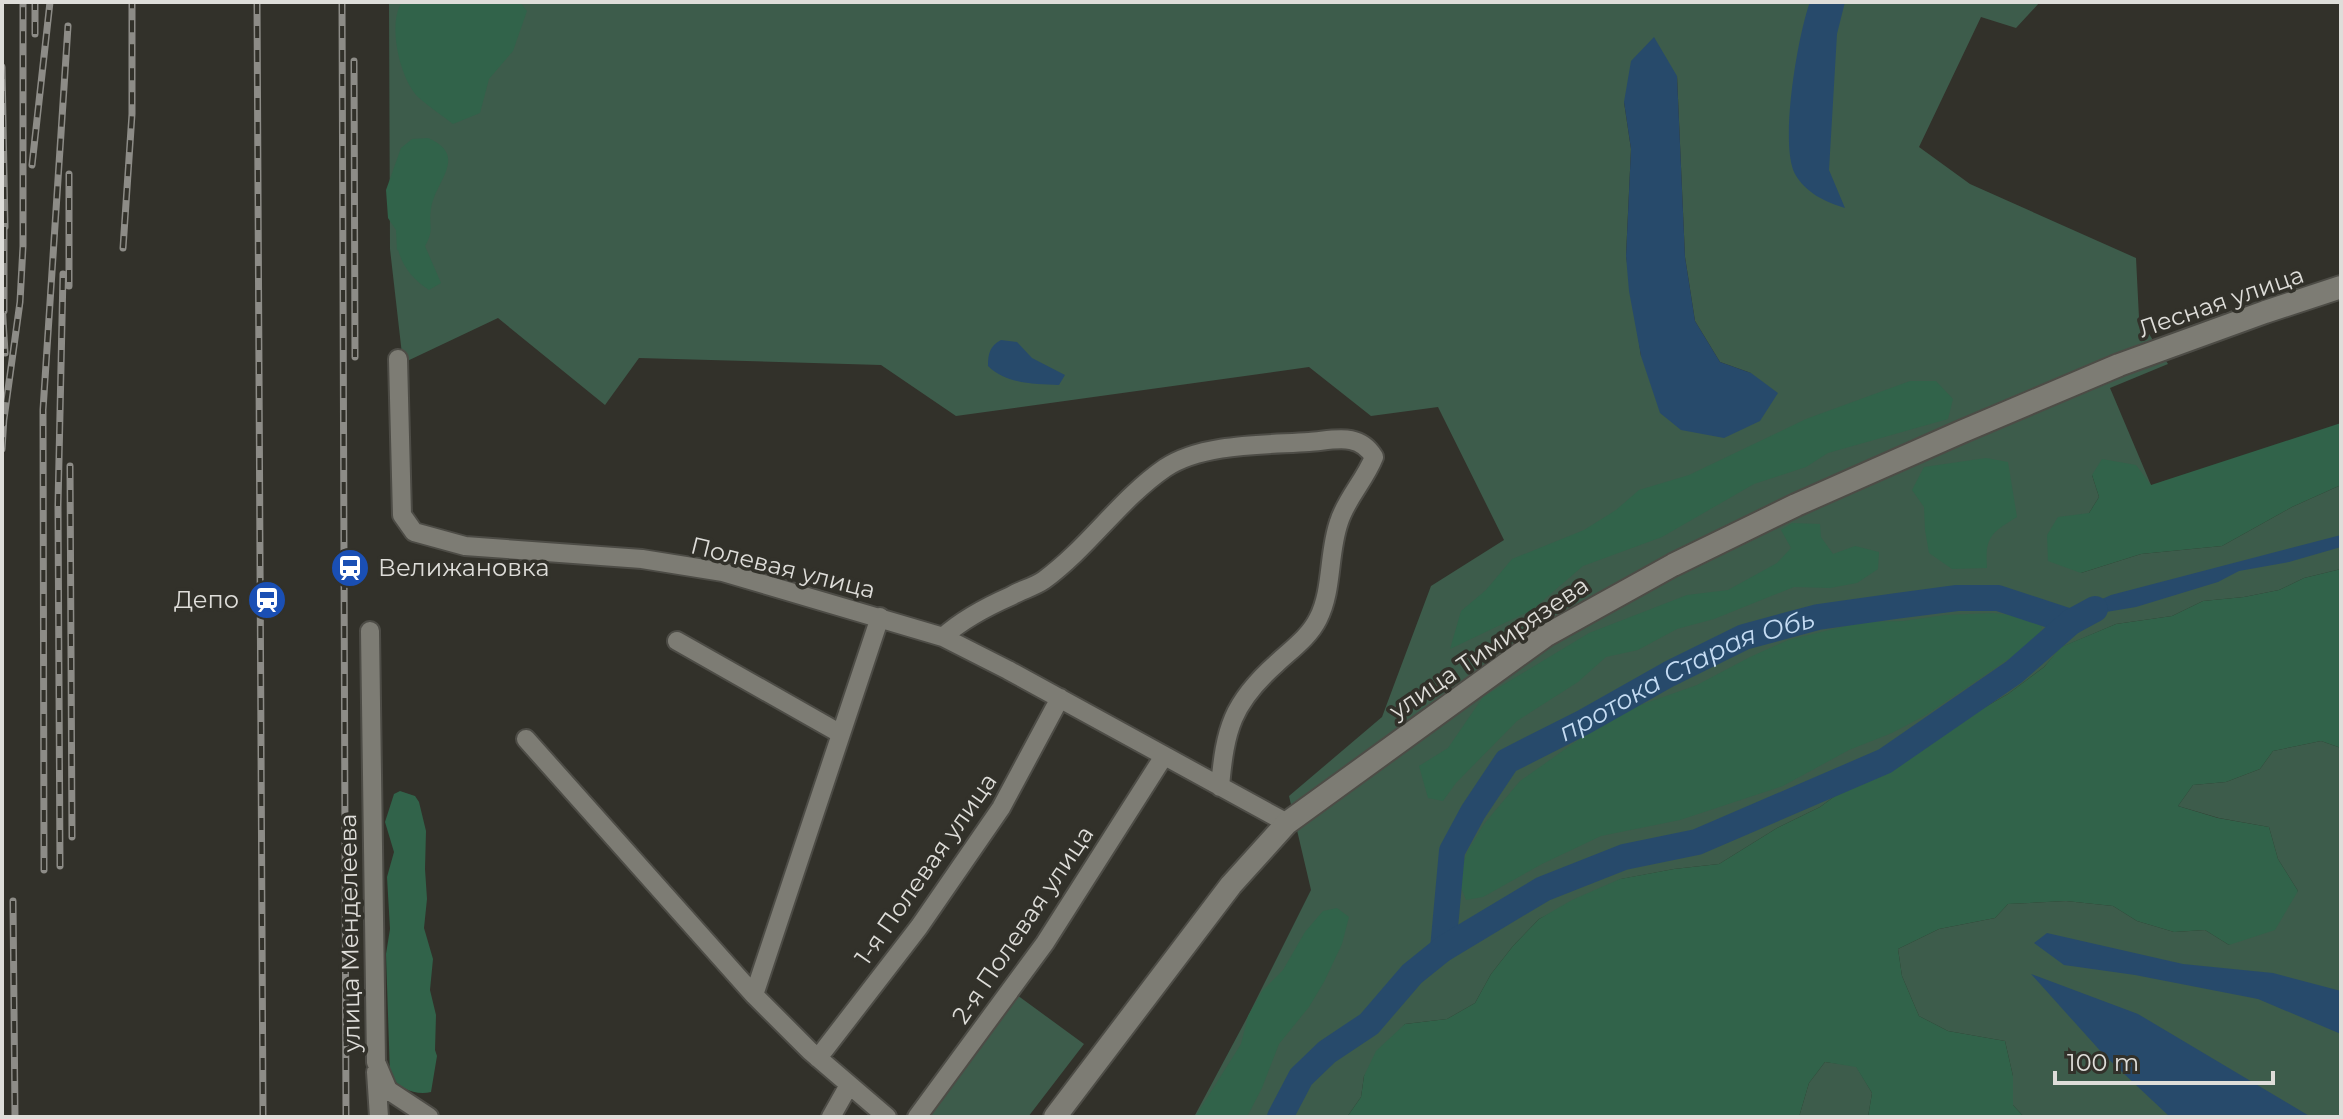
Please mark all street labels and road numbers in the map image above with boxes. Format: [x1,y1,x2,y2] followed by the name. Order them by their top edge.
[2134,260,2307,343] street label: Лесная улица
[688,531,878,604] street label: Полевая улица
[1383,570,1594,726] street label: улица Тимирязева
[848,767,1003,970] street label: 1-я Полевая улица
[333,813,366,1054] street label: улица Менделеева
[946,820,1100,1029] street label: 2-я Полевая улица

